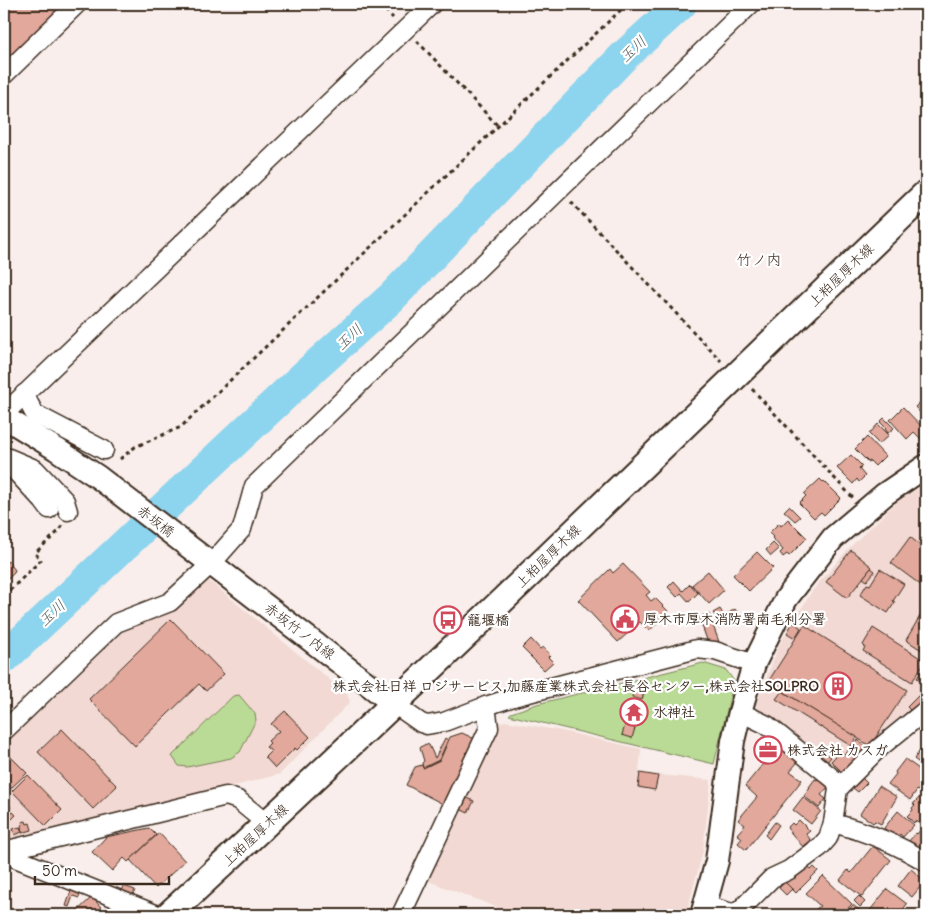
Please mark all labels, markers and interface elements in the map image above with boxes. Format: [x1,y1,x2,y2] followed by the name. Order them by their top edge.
[615,31,650,66] water label: 玉川
[805,239,877,311] street label: 上粕屋厚木線
[736,250,782,269] district label: 竹ノ内
[331,319,366,354] water label: 玉川
[134,501,178,541] street label: 赤坂橋
[512,520,584,592] street label: 上粕屋厚木線
[34,595,69,630] water label: 玉川
[261,599,339,663] street label: 赤坂竹ノ内線
[610,604,640,634] public building icon: 厚木市厚木消防署南毛利分署
[433,605,463,635] bus stop icon: 籠堰橋
[644,610,826,628] place label: 厚木市厚木消防署南毛利分署
[467,611,509,629] place label: 籠堰橋
[823,671,853,701] building icon: 株式会社日祥 ロジサービス,加藤産業株式会社 長谷センター,株式会社SOLPRO
[332,677,819,695] place label: 株式会社日祥 ロジサービス,加藤産業株式会社 長谷センター,株式会社SOLPRO
[619,697,649,727] temple icon: 水神社
[653,703,695,721] place label: 水神社
[753,735,783,765] office icon: 株式会社 カスガ
[787,741,888,759] place label: 株式会社 カスガ
[218,800,292,870] street label: 上粕屋厚木線
[35,854,169,886] scale bar
[42,861,77,880] text: 50 m

